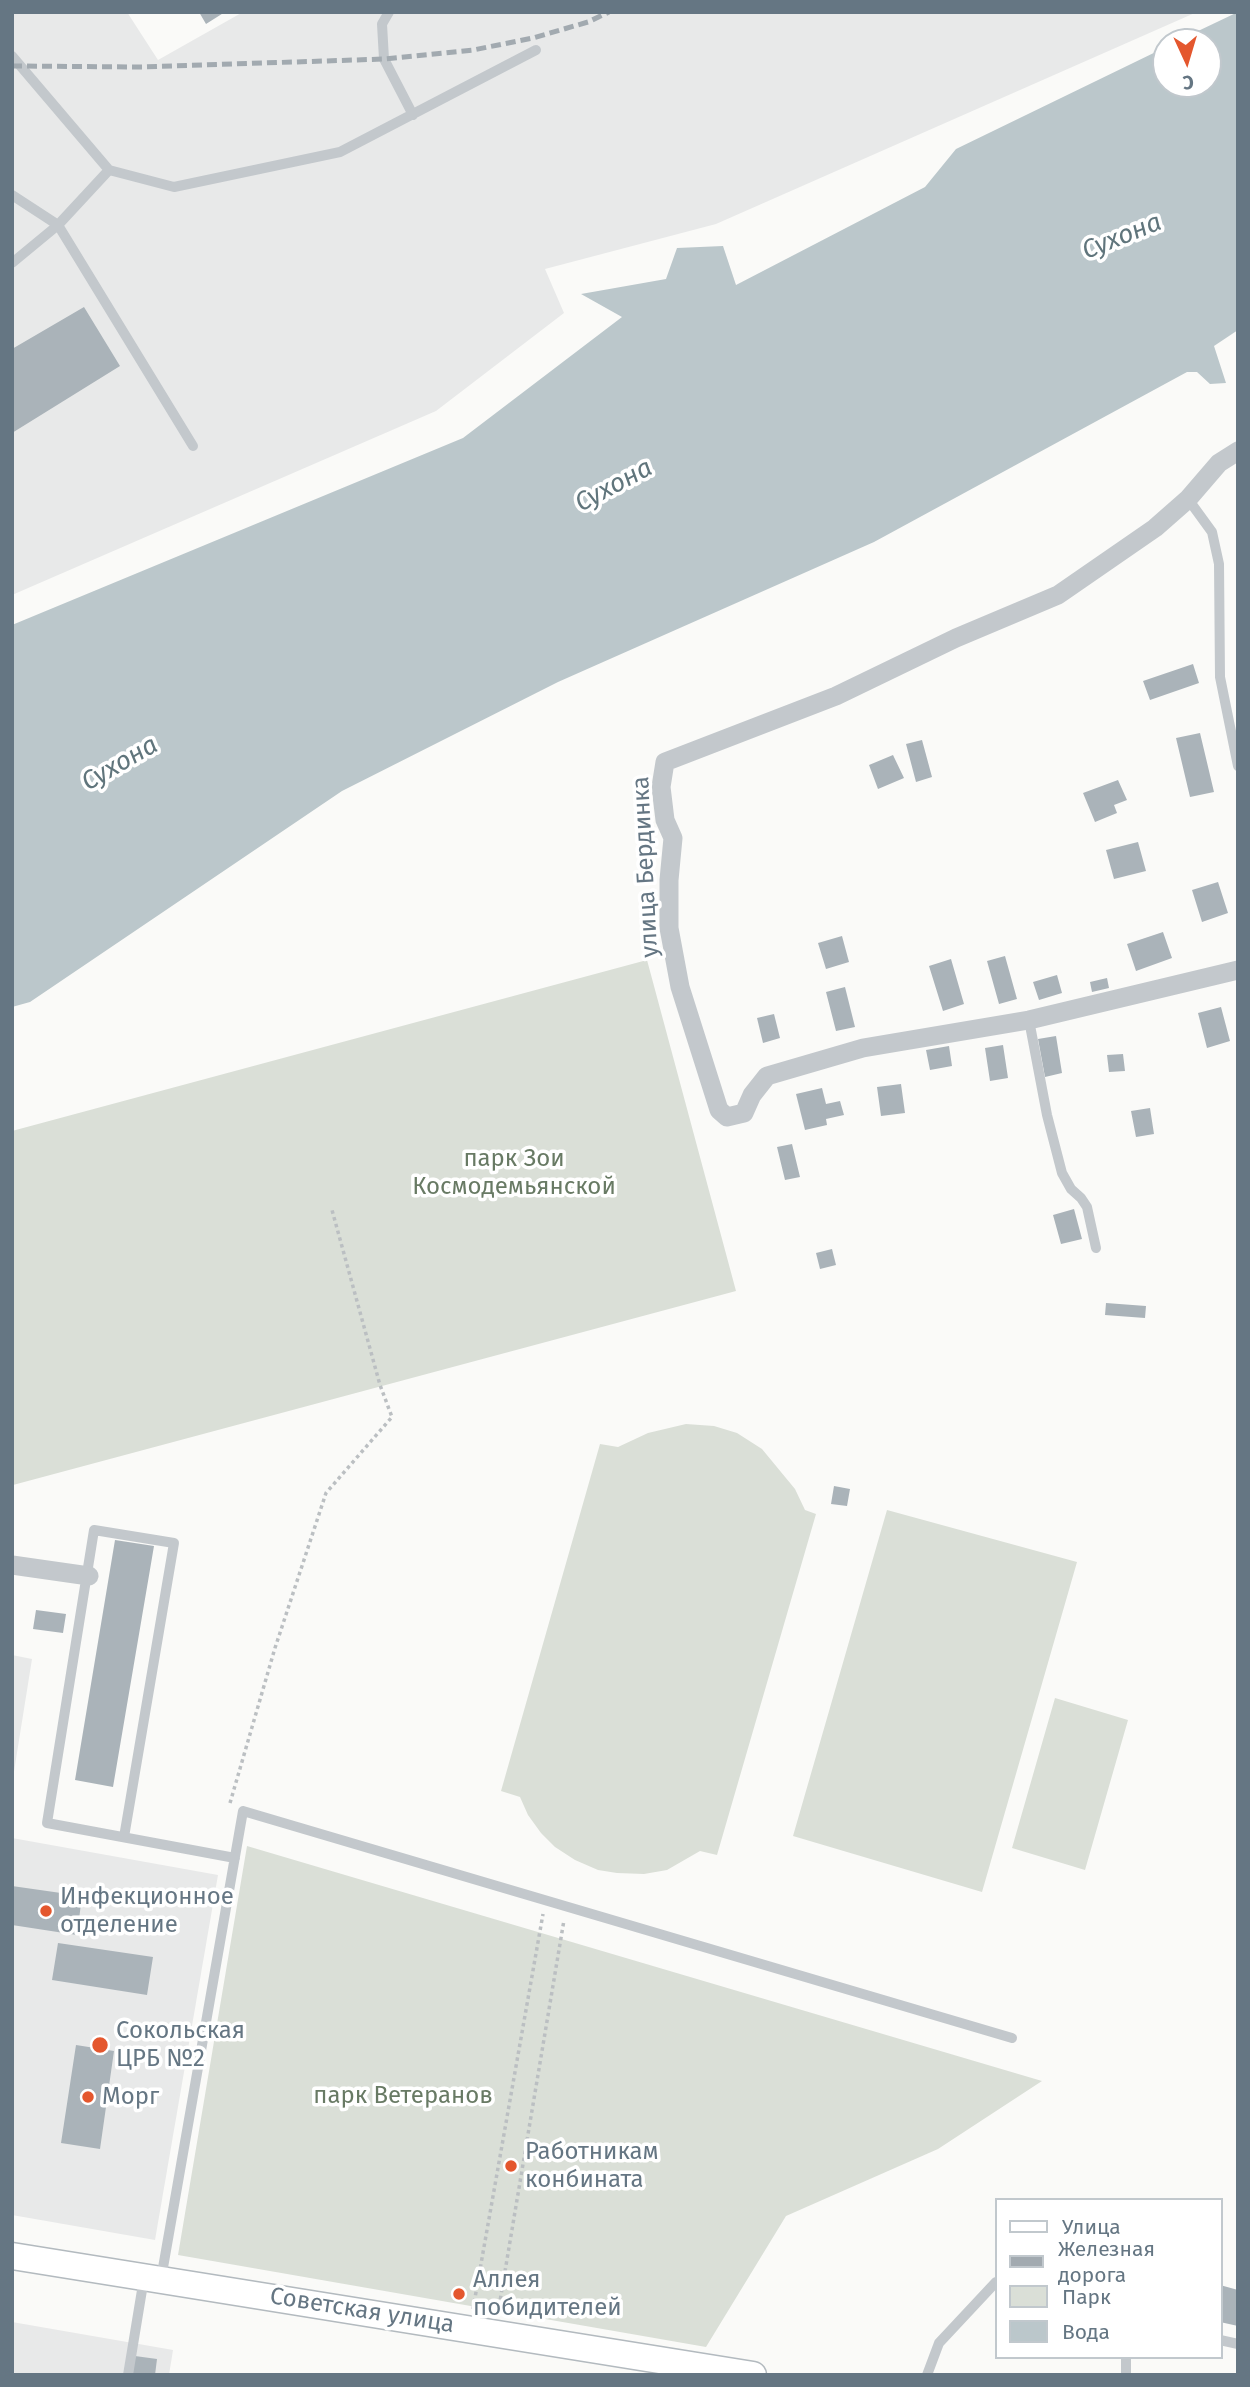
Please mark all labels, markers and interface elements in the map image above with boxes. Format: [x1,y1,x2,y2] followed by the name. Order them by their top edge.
[1152,28,1222,98] north arrow
[1182,71,1195,94] text: С
[1078,207,1166,267] water label: Сухона
[570,453,658,519] water label: Сухона
[76,730,164,798] water label: Сухона
[627,776,665,958] street label: улица Бердинка
[412,1145,616,1201] park label: парк Зои Космодемьянской
[60,1883,234,1939] place label: Инфекционное отделение
[38,1903,54,1919] marker: Инфекционное отделение
[116,2017,245,2073] place label: Сокольская ЦРБ №2
[90,2035,110,2055] marker: Сокольская ЦРБ №2
[313,2082,493,2110] park label: парк Ветеранов
[102,2083,159,2111] place label: Морг
[80,2089,96,2105] marker: Морг
[525,2138,659,2194] place label: Работникам конбината
[503,2158,519,2174] marker: Работникам конбината
[995,2198,1222,2359] legend
[1062,2214,1121,2240] text: Улица
[1058,2236,1155,2288] text: Железная дорога
[473,2266,622,2322] place label: Аллея побидителей
[268,2282,456,2340] street label: Советская улица
[1062,2284,1111,2310] text: Парк
[451,2286,467,2302] marker: Аллея побидителей
[1062,2319,1110,2345] text: Вода

